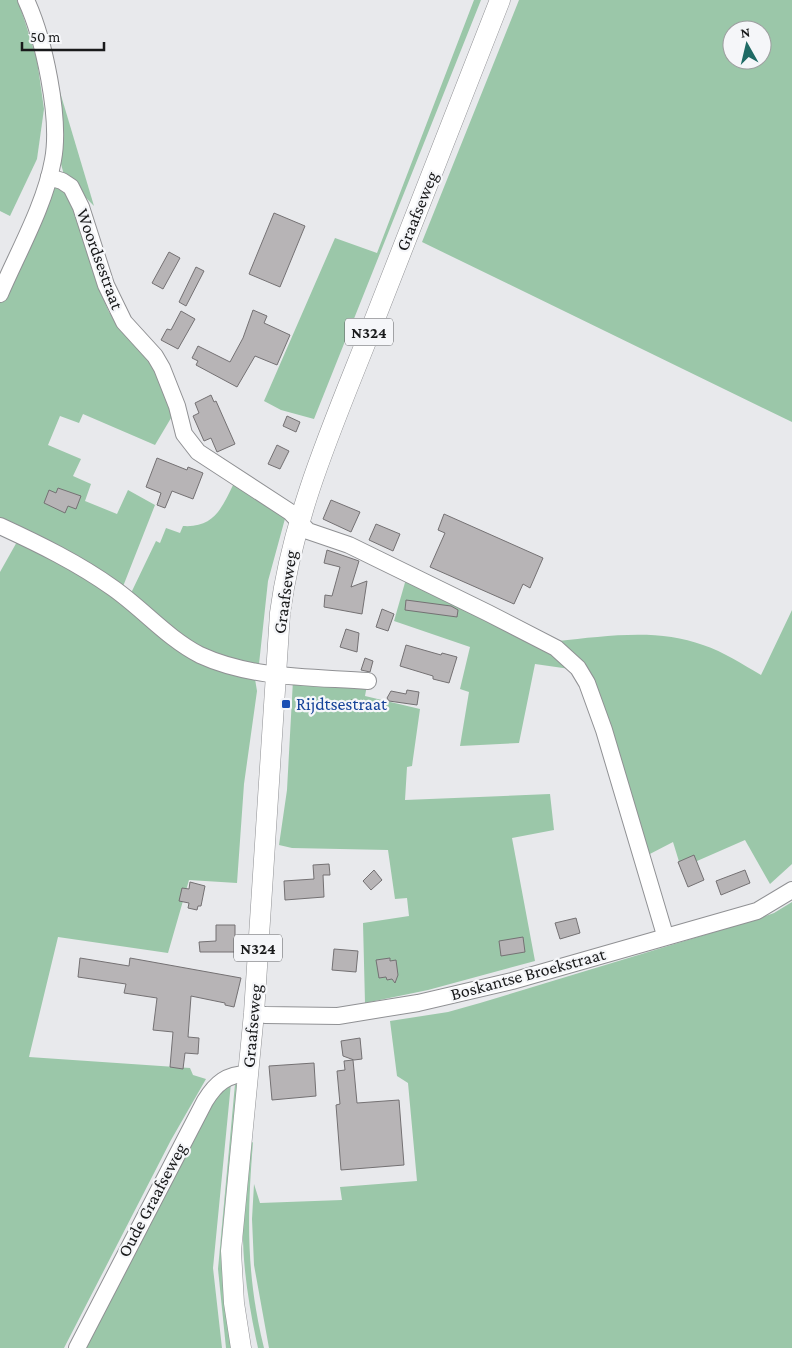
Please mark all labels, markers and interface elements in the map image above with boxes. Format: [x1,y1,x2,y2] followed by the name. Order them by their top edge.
[22,20,105,52] scale bar
[722,20,772,70] north arrow
[739,23,751,41] text: N
[30,29,60,45] text: 50 m
[392,168,442,254] street label: Graafseweg
[73,206,128,313] street label: Woordsestraat
[345,318,393,346] road number: N324
[269,549,301,635] street label: Graafseweg
[296,694,388,715] place label: Rijdtsestraat
[280,698,292,710] marker: Rijdtsestraat
[234,934,282,961] road number: N324
[448,943,609,1004] street label: Boskantse Broekstraat
[238,983,266,1069] street label: Graafseweg
[114,1139,191,1260] street label: Oude Graafseweg

